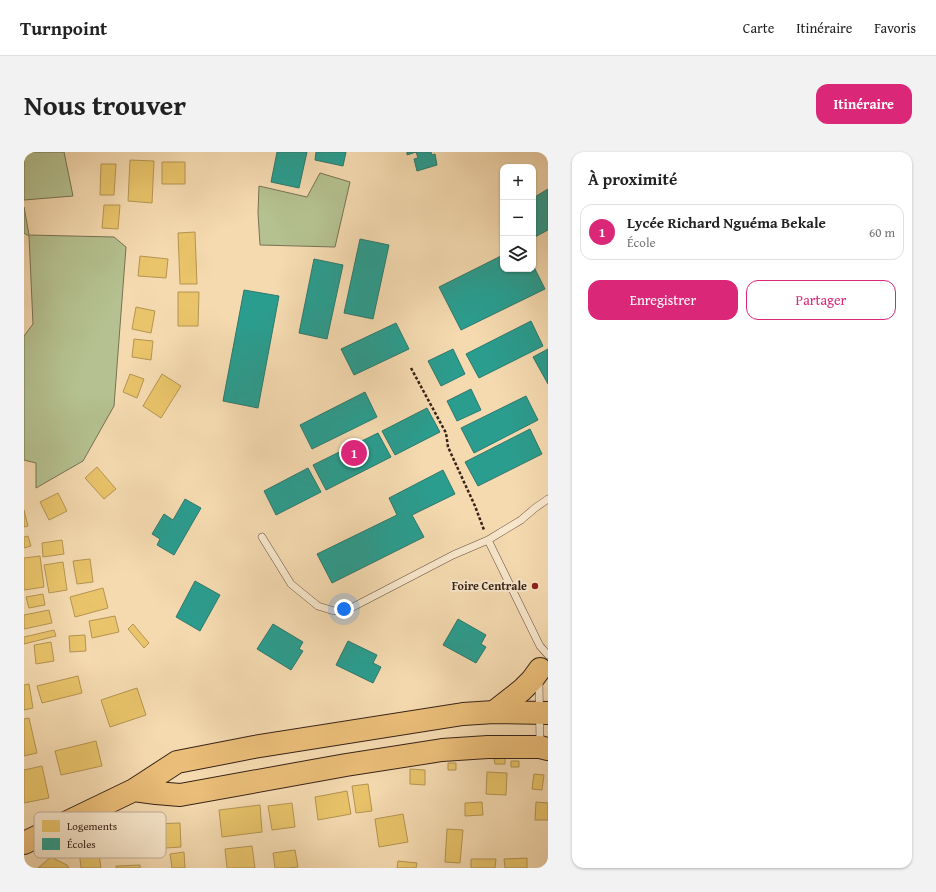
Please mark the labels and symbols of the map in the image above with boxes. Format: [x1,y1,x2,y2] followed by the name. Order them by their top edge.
[341,438,367,468] pin: 1
[452,577,527,594] place label: Foire Centrale
[530,581,540,591] marker: Foire Centrale
[334,599,354,619] your location
[34,812,166,858] legend
[67,818,117,834] text: Logements
[67,836,96,852] text: Écoles

